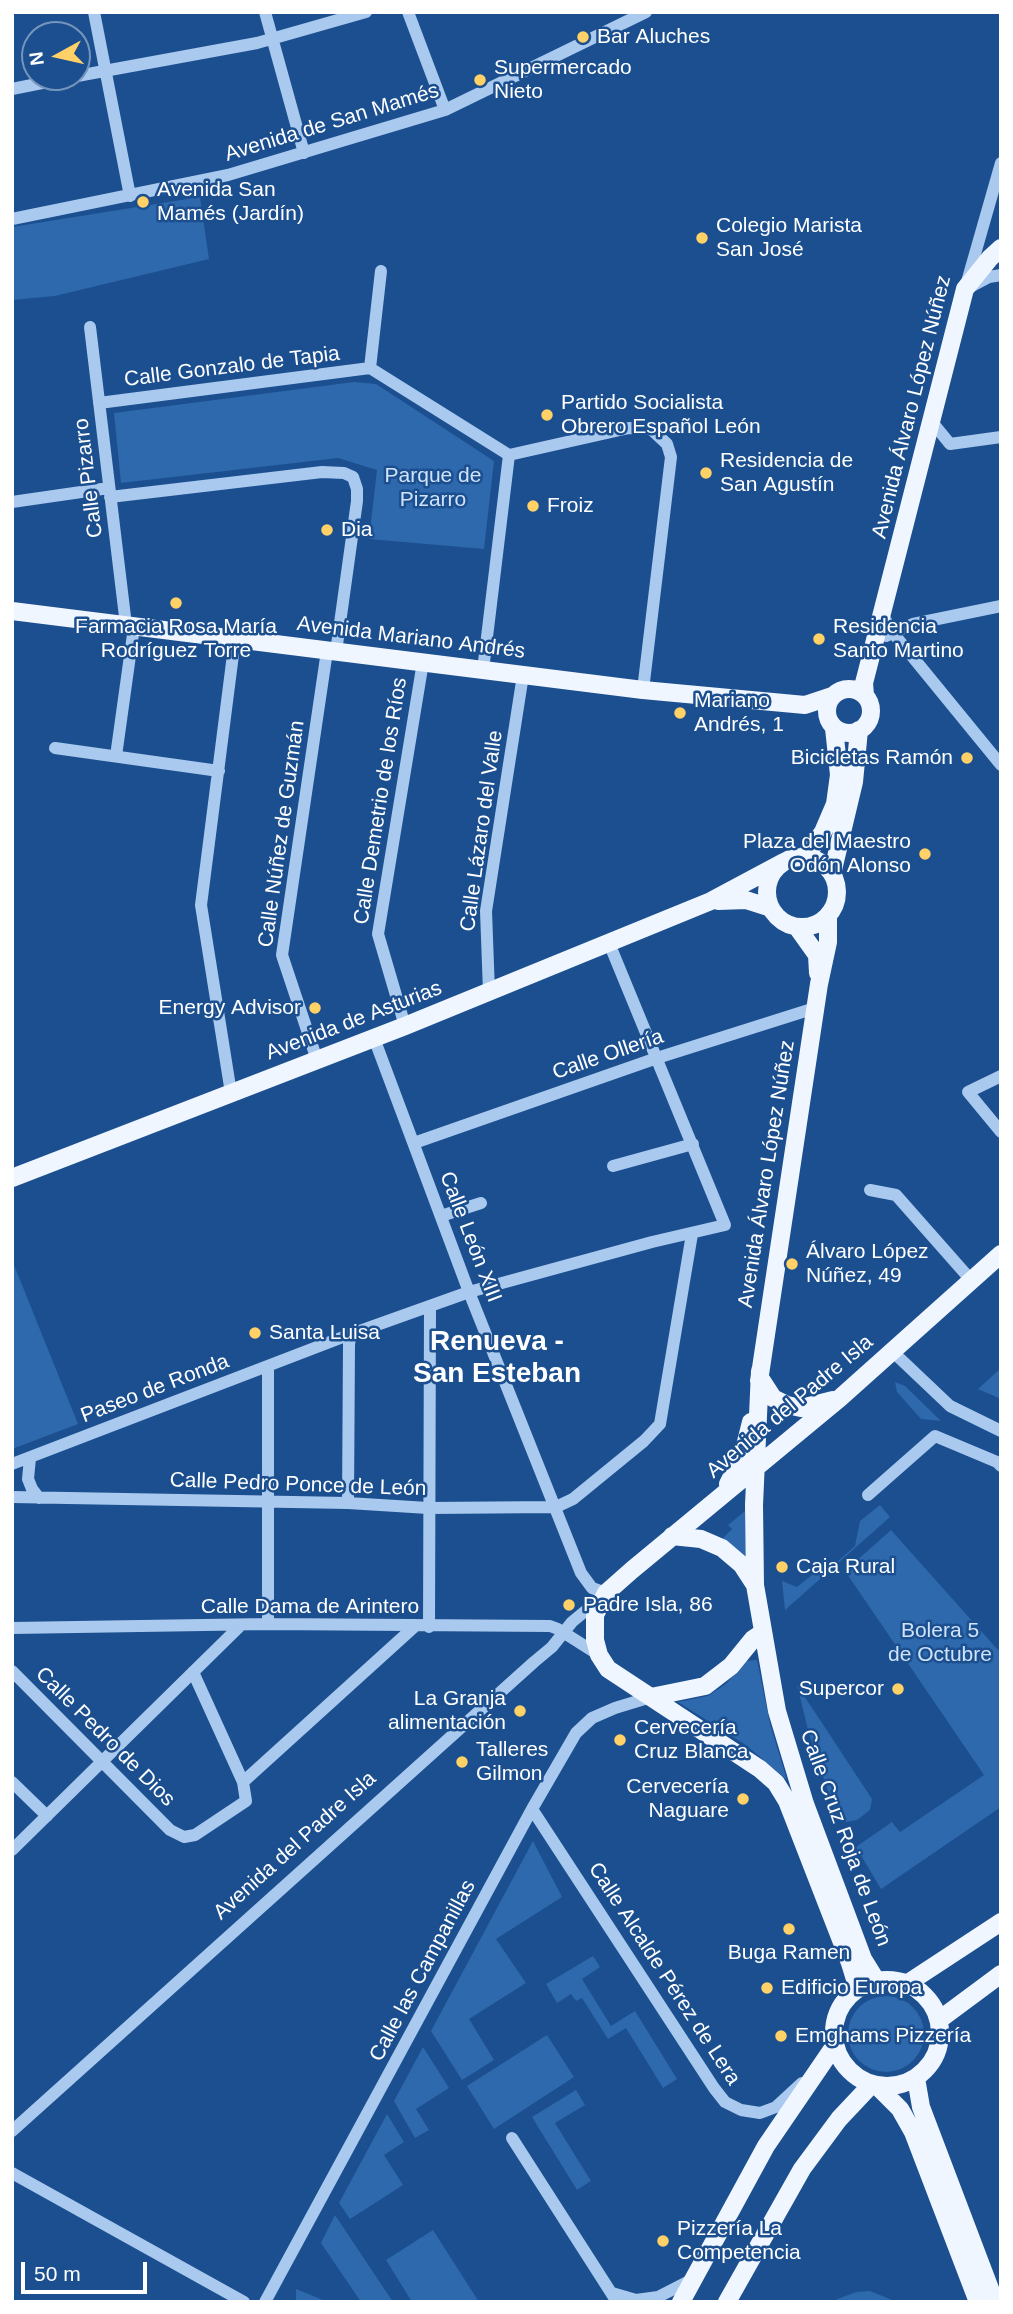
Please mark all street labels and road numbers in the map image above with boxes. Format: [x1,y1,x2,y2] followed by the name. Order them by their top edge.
[222,78,442,168] street label: Avenida de San Mamés
[867,273,957,541] street label: Avenida Álvaro López Núñez
[123,341,341,393] street label: Calle Gonzalo de Tapia
[69,417,109,539] street label: Calle Pizarro
[296,612,526,664] street label: Avenida Mariano Andrés
[349,676,413,926] street label: Calle Demetrio de los Ríos
[254,719,310,949] street label: Calle Núñez de Guzmán
[455,729,509,933] street label: Calle Lázaro del Valle
[262,976,446,1066] street label: Avenida de Asturias
[549,1024,667,1086] street label: Calle Ollería
[733,1038,801,1310] street label: Avenida Álvaro López Núñez
[434,1168,506,1306] street label: Calle León XIII
[702,1330,878,1484] street label: Avenida del Padre Isla
[77,1349,233,1429] street label: Paseo de Ronda
[169,1468,427,1502] street label: Calle Pedro Ponce de León
[201,1594,419,1620] street label: Calle Dama de Arintero
[30,1662,180,1812] street label: Calle Pedro de Dios
[794,1726,896,1950] street label: Calle Cruz Roja de León
[209,1766,381,1926] street label: Avenida del Padre Isla
[583,1858,745,2090] street label: Calle Alcalde Pérez de Lera
[364,1876,482,2066] street label: Calle las Campanillas

